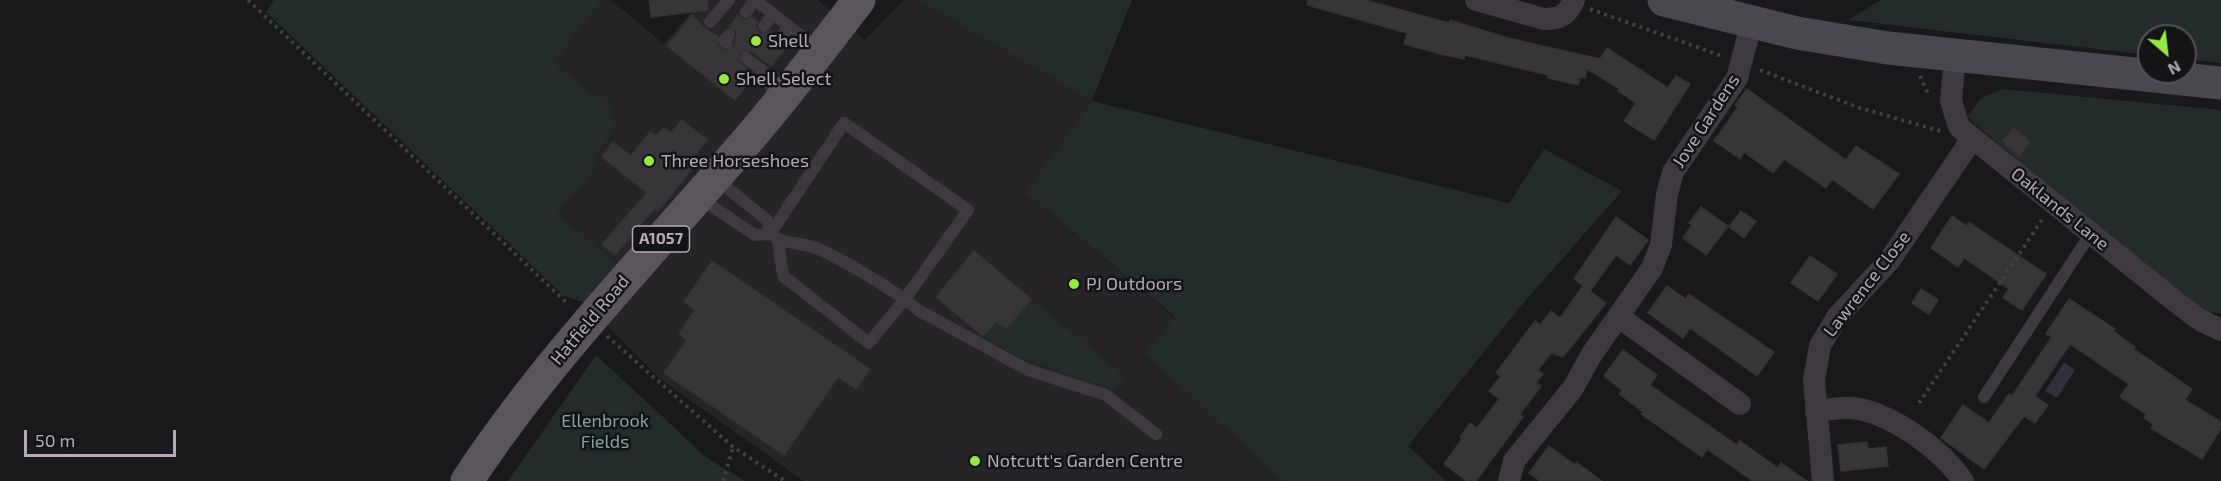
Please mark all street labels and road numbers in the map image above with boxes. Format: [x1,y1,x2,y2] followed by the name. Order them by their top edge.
[1668,70,1744,172] street label: Jove Gardens
[2007,163,2113,255] street label: Oaklands Lane
[632,226,690,252] road number: A1057
[1819,227,1915,341] street label: Lawrence Close
[546,271,634,369] street label: Hatfield Road

